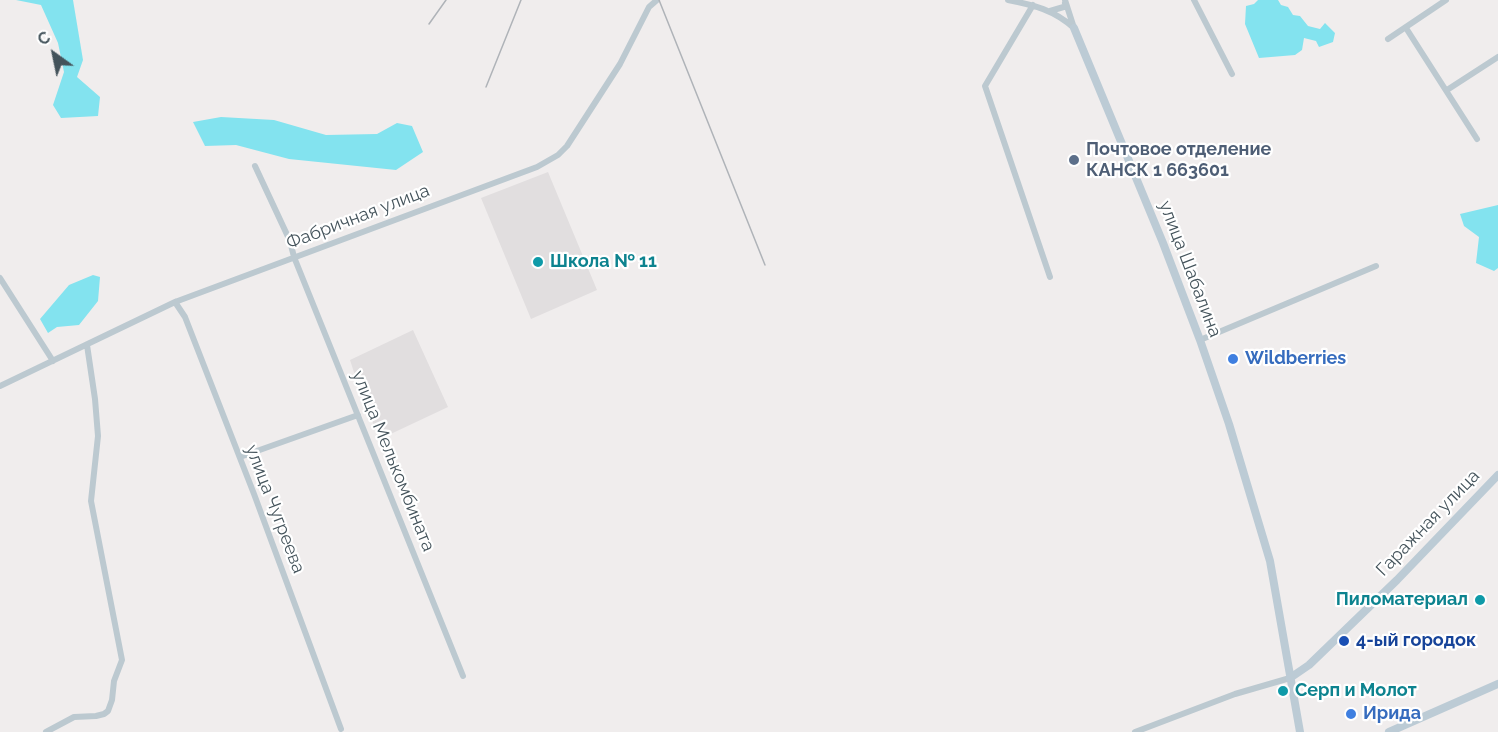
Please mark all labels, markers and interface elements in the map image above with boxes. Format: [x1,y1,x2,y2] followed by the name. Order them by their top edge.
[24,24,84,84] north arrow
[34,28,54,49] text: С
[1086,139,1271,182] place label: Почтовое отделение КАНСК 1 663601
[1067,153,1081,167] marker: Почтовое отделение КАНСК 1 663601
[283,180,433,254] street label: Фабричная улица
[1154,198,1226,340] street label: улица Шабалина
[550,251,657,273] place label: Школа № 11
[531,255,545,269] marker: Школа № 11
[1245,348,1346,370] place label: Wildberries
[1226,352,1240,366] marker: Wildberries
[347,367,439,555] street label: улица Мелькомбината
[241,442,309,576] street label: улица Чугреева
[1372,465,1484,581] street label: Гаражная улица
[1336,589,1468,611] place label: Пиломатериал
[1473,593,1487,607] marker: Пиломатериал
[1356,630,1476,652] place label: 4-ый городок
[1337,634,1351,648] marker: 4-ый городок
[1295,680,1417,702] place label: Серп и Молот
[1276,684,1290,698] marker: Серп и Молот
[1363,703,1421,725] place label: Ирида
[1344,707,1358,721] marker: Ирида

